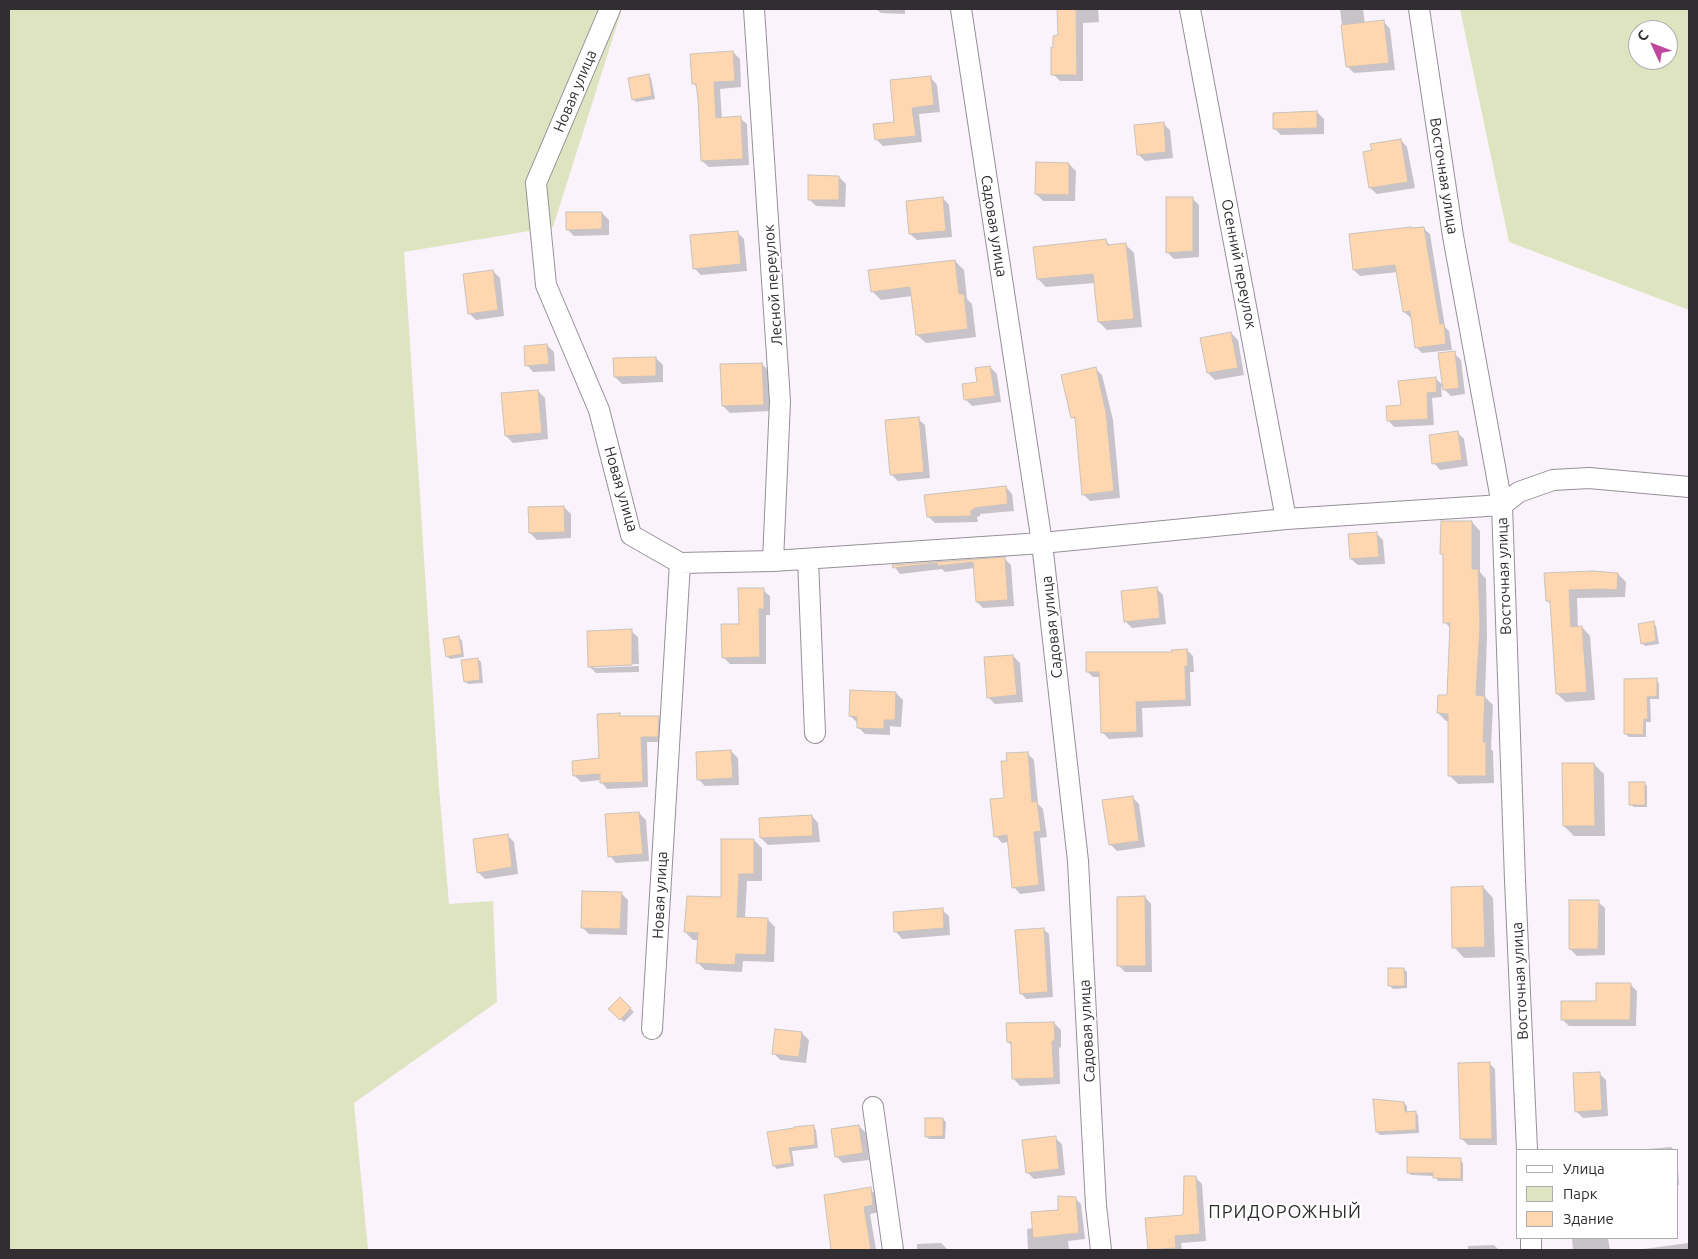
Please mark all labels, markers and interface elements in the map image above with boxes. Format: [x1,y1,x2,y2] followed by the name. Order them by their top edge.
[1628,20,1678,70] north arrow
[1634,27,1652,44] text: С
[550,47,600,135] street label: Новая улица
[1426,116,1462,236] street label: Восточная улица
[977,174,1011,278] street label: Садовая улица
[1218,198,1260,330] street label: Осенний переулок
[760,224,786,346] street label: Лесной переулок
[600,444,642,534] street label: Новая улица
[1493,517,1515,635] street label: Восточная улица
[1038,575,1066,679] street label: Садовая улица
[649,851,671,939] street label: Новая улица
[1508,922,1532,1040] street label: Восточная улица
[1075,979,1099,1083] street label: Садовая улица
[1516,1149,1678,1239] legend
[1563,1160,1605,1177] text: Улица
[1563,1185,1598,1202] text: Парк
[1207,1201,1363,1223] district label: ПРИДОРОЖНЫЙ
[1563,1210,1614,1227] text: Здание

